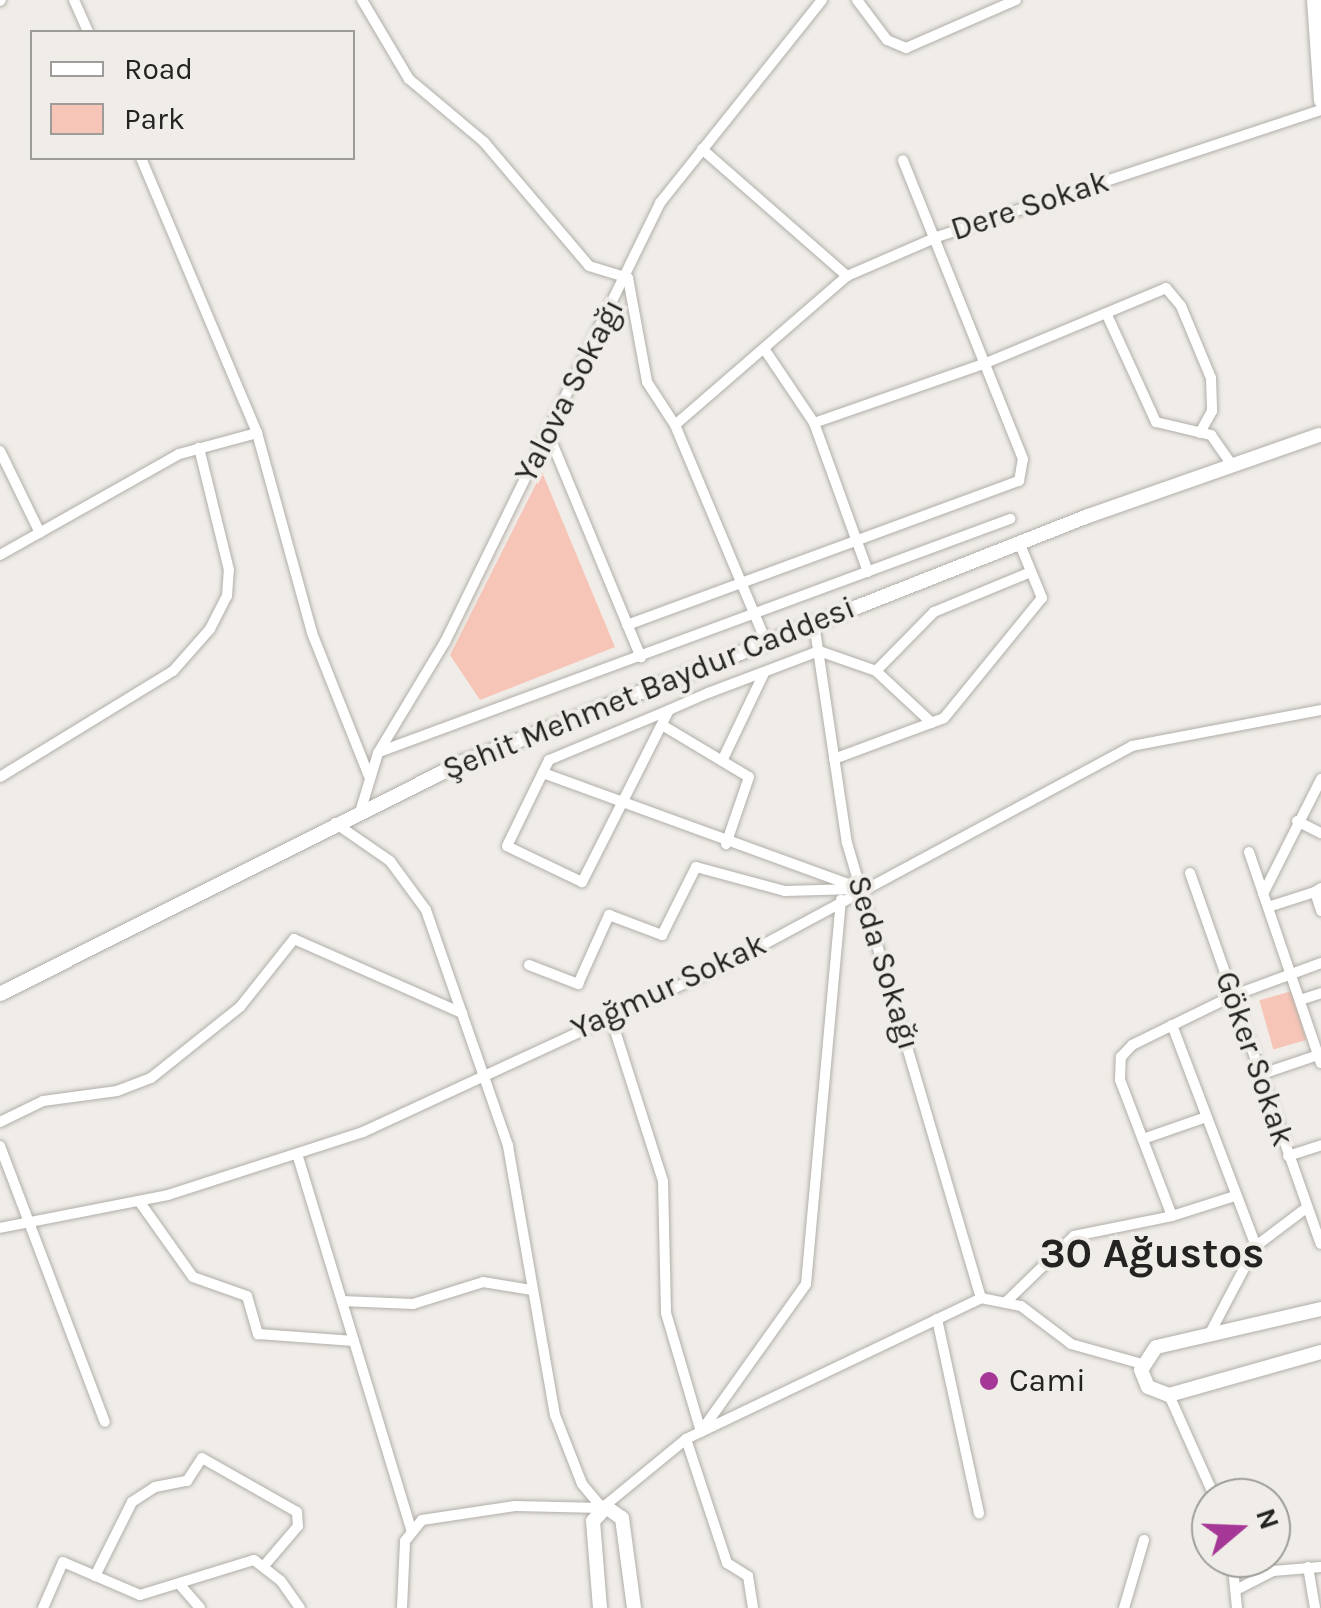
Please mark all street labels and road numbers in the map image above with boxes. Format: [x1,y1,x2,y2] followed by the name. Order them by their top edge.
[946,162,1114,250] street label: Dere Sokak
[507,293,633,489] street label: Yalova Sokağı
[437,589,861,789] street label: Şehit Mehmet Baydur Caddesi
[838,871,928,1055] street label: Seda Sokağı
[566,925,772,1049] street label: Yağmur Sokak
[1206,967,1302,1151] street label: Göker Sokak

